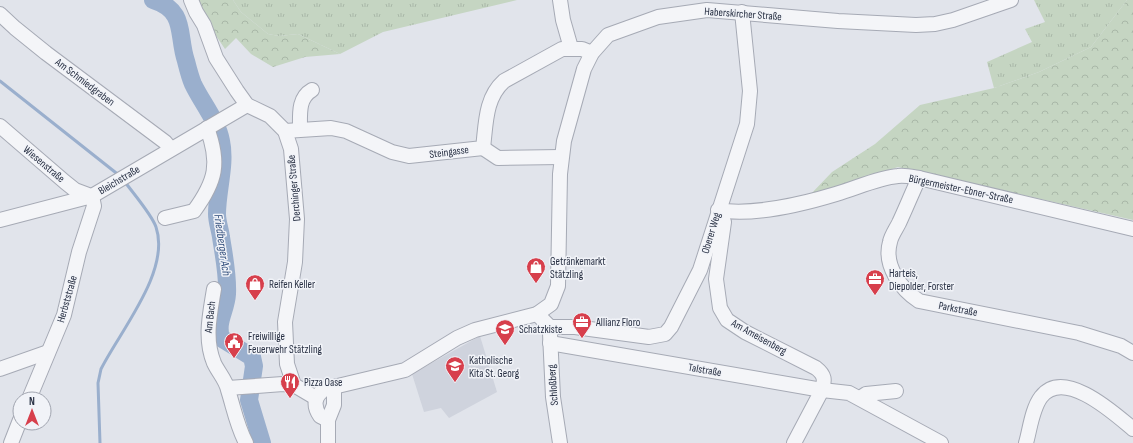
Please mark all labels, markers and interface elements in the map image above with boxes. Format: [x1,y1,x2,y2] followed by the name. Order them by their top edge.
[704,5,782,23] street label: Haberskircher Straße
[52,55,117,109] street label: Am Schmiedgraben
[21,143,67,185] street label: Wiesenstraße
[428,143,470,161] street label: Steingasse
[285,154,303,222] street label: Derchinger Straße
[96,163,142,197] street label: Bleichstraße
[908,172,1014,206] street label: Bürgermeister-Ebner-Straße
[699,210,724,255] street label: Oberer Weg
[210,213,234,277] water label: Friedberger Ach
[550,255,606,281] place label: Getränkemarkt Stätzling
[525,256,547,284] shop icon: Getränkemarkt Stätzling
[889,267,954,293] place label: Harteis, Diepolder, Forster
[864,268,886,296] office icon: Harteis, Diepolder, Forster
[244,273,266,301] shop icon: Reifen Keller
[54,274,80,324] street label: Herbststraße
[269,278,315,291] place label: Reifen Keller
[937,299,979,319] street label: Parkstraße
[202,300,218,335] street label: Am Bach
[571,311,593,339] office icon: Allianz Floro
[595,316,641,329] place label: Allianz Floro
[728,316,790,358] street label: Am Ameisenberg
[494,318,516,346] school or university icon: Schatzkiste
[519,323,562,336] place label: Schatzkiste
[248,330,323,356] place label: Freiwillige Feuerwehr Stätzling
[223,331,245,359] public building icon: Freiwillige Feuerwehr Stätzling
[469,354,520,380] place label: Katholische Kita St. Georg
[444,355,466,383] school or university icon: Katholische Kita St. Georg
[687,361,723,379] street label: Talstraße
[545,363,561,406] street label: Schloßberg
[279,371,301,399] restaurant icon: Pizza Oase
[304,376,343,389] place label: Pizza Oase
[12,391,52,431] north arrow
[29,395,35,408] text: N

